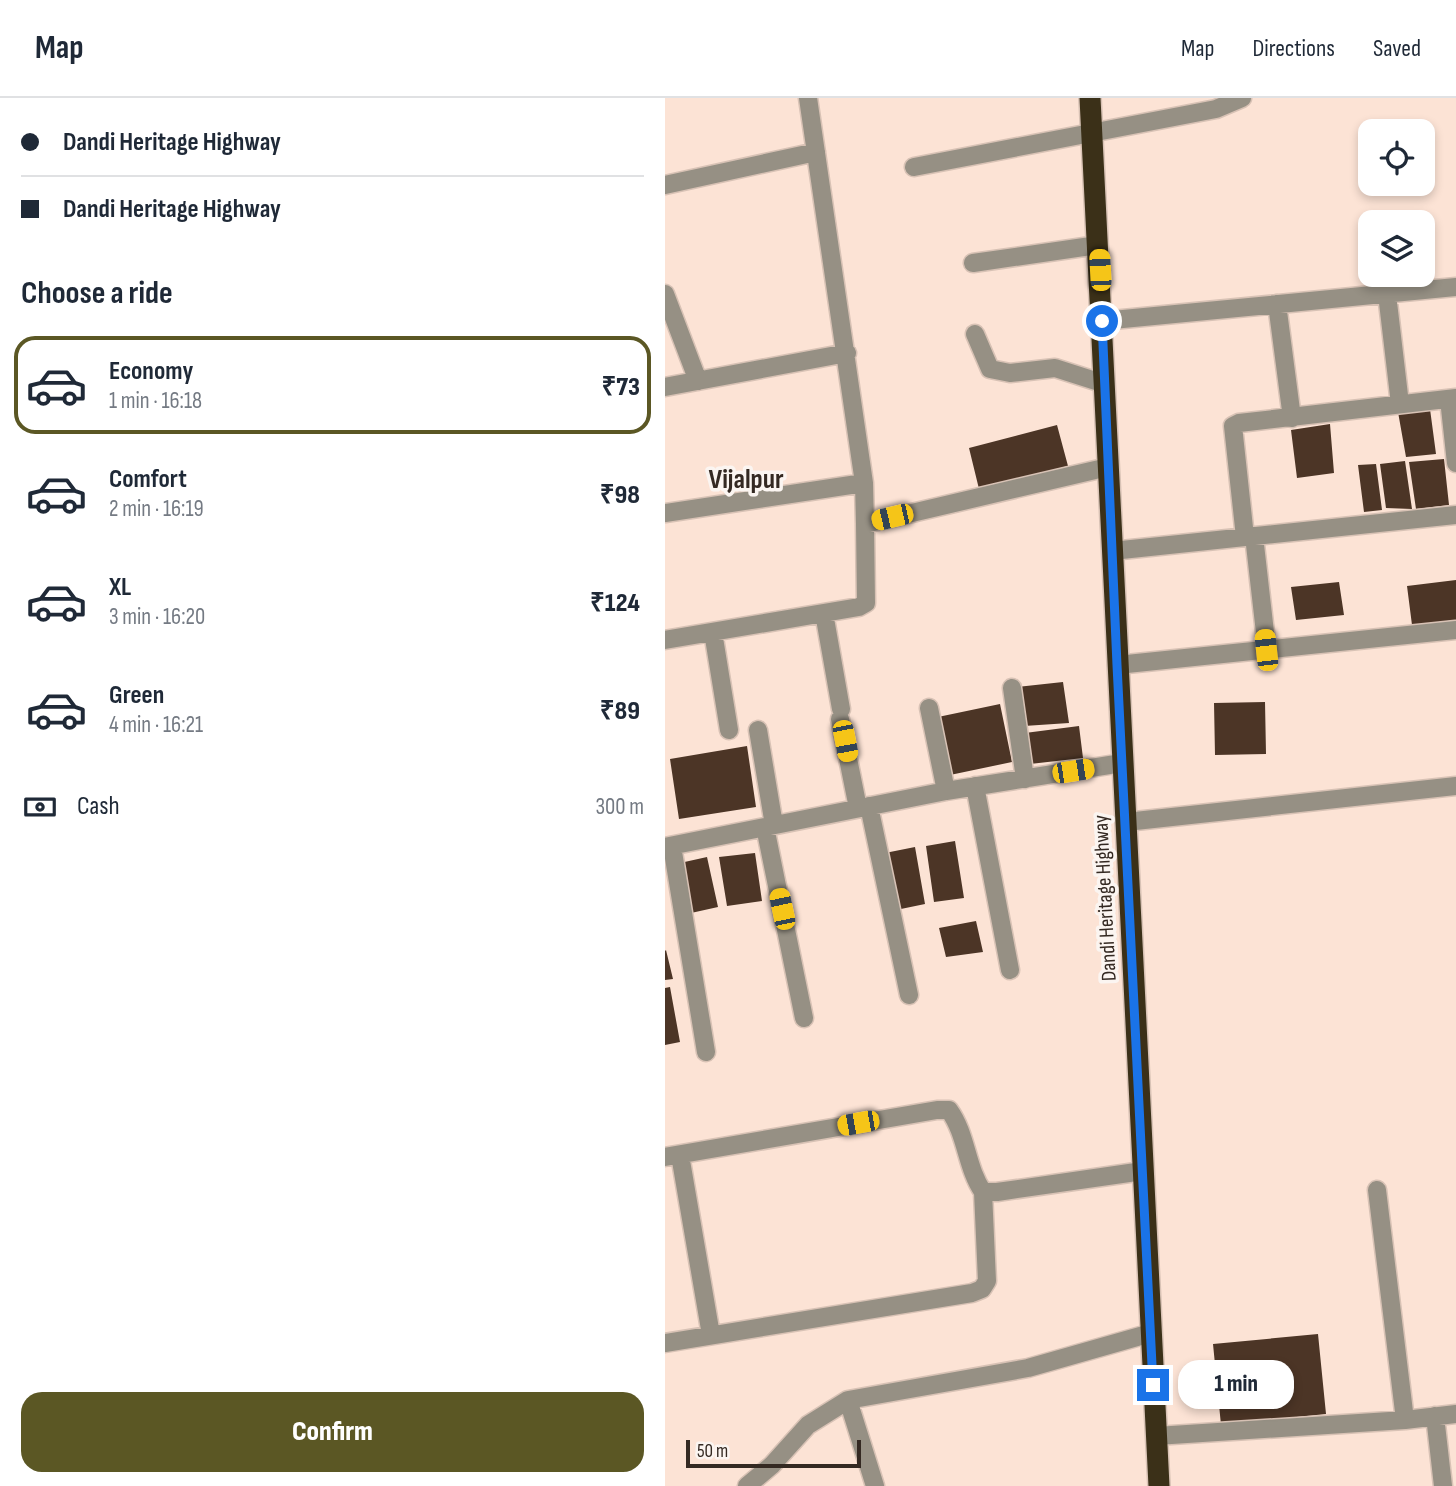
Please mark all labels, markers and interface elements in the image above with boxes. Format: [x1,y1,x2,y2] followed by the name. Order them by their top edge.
[35,28,84,68] text: Map
[1181,34,1214,63] text: Map
[1252,34,1335,63] text: Directions
[1373,34,1421,63] text: Saved
[1358,119,1435,287] map controls
[1358,119,1435,196] button: locate
[63,127,281,158] text: Dandi Heritage Highway
[63,194,281,225] text: Dandi Heritage Highway
[1358,210,1435,287] button: layers
[1089,248,1112,292] car
[21,274,173,313] text: Choose a ride
[1086,305,1118,337] route start
[25,354,88,417] icon: car
[109,356,193,387] text: Economy
[601,372,640,403] text: ₹73
[109,387,202,415] text: 1 min · 16:18
[25,462,88,525] icon: car
[708,463,784,496] district label: Vijalpur
[109,464,187,495] text: Comfort
[600,480,640,511] text: ₹98
[109,495,204,523] text: 2 min · 16:19
[870,502,915,532] car
[25,570,88,633] icon: car
[109,572,131,603] text: XL
[590,588,640,619] text: ₹124
[109,603,205,631] text: 3 min · 16:20
[1254,628,1279,672] car
[25,678,88,741] icon: car
[109,680,164,711] text: Green
[600,696,640,727] text: ₹89
[109,711,203,739] text: 4 min · 16:21
[831,718,860,764] car
[1051,757,1096,785] car
[21,788,59,826] icon: cash
[77,791,120,822] text: Cash
[595,793,644,821] text: 300 m
[1088,814,1122,982] street label: Dandi Heritage Highway
[768,886,797,932] car
[836,1109,881,1137] car
[1177,1360,1293,1410] callout: 1 min
[1137,1369,1169,1401] route end
[1214,1370,1258,1398] text: 1 min
[21,1392,644,1472] button: Confirm
[686,1437,861,1469] scale bar
[697,1440,728,1463] text: 50 m

